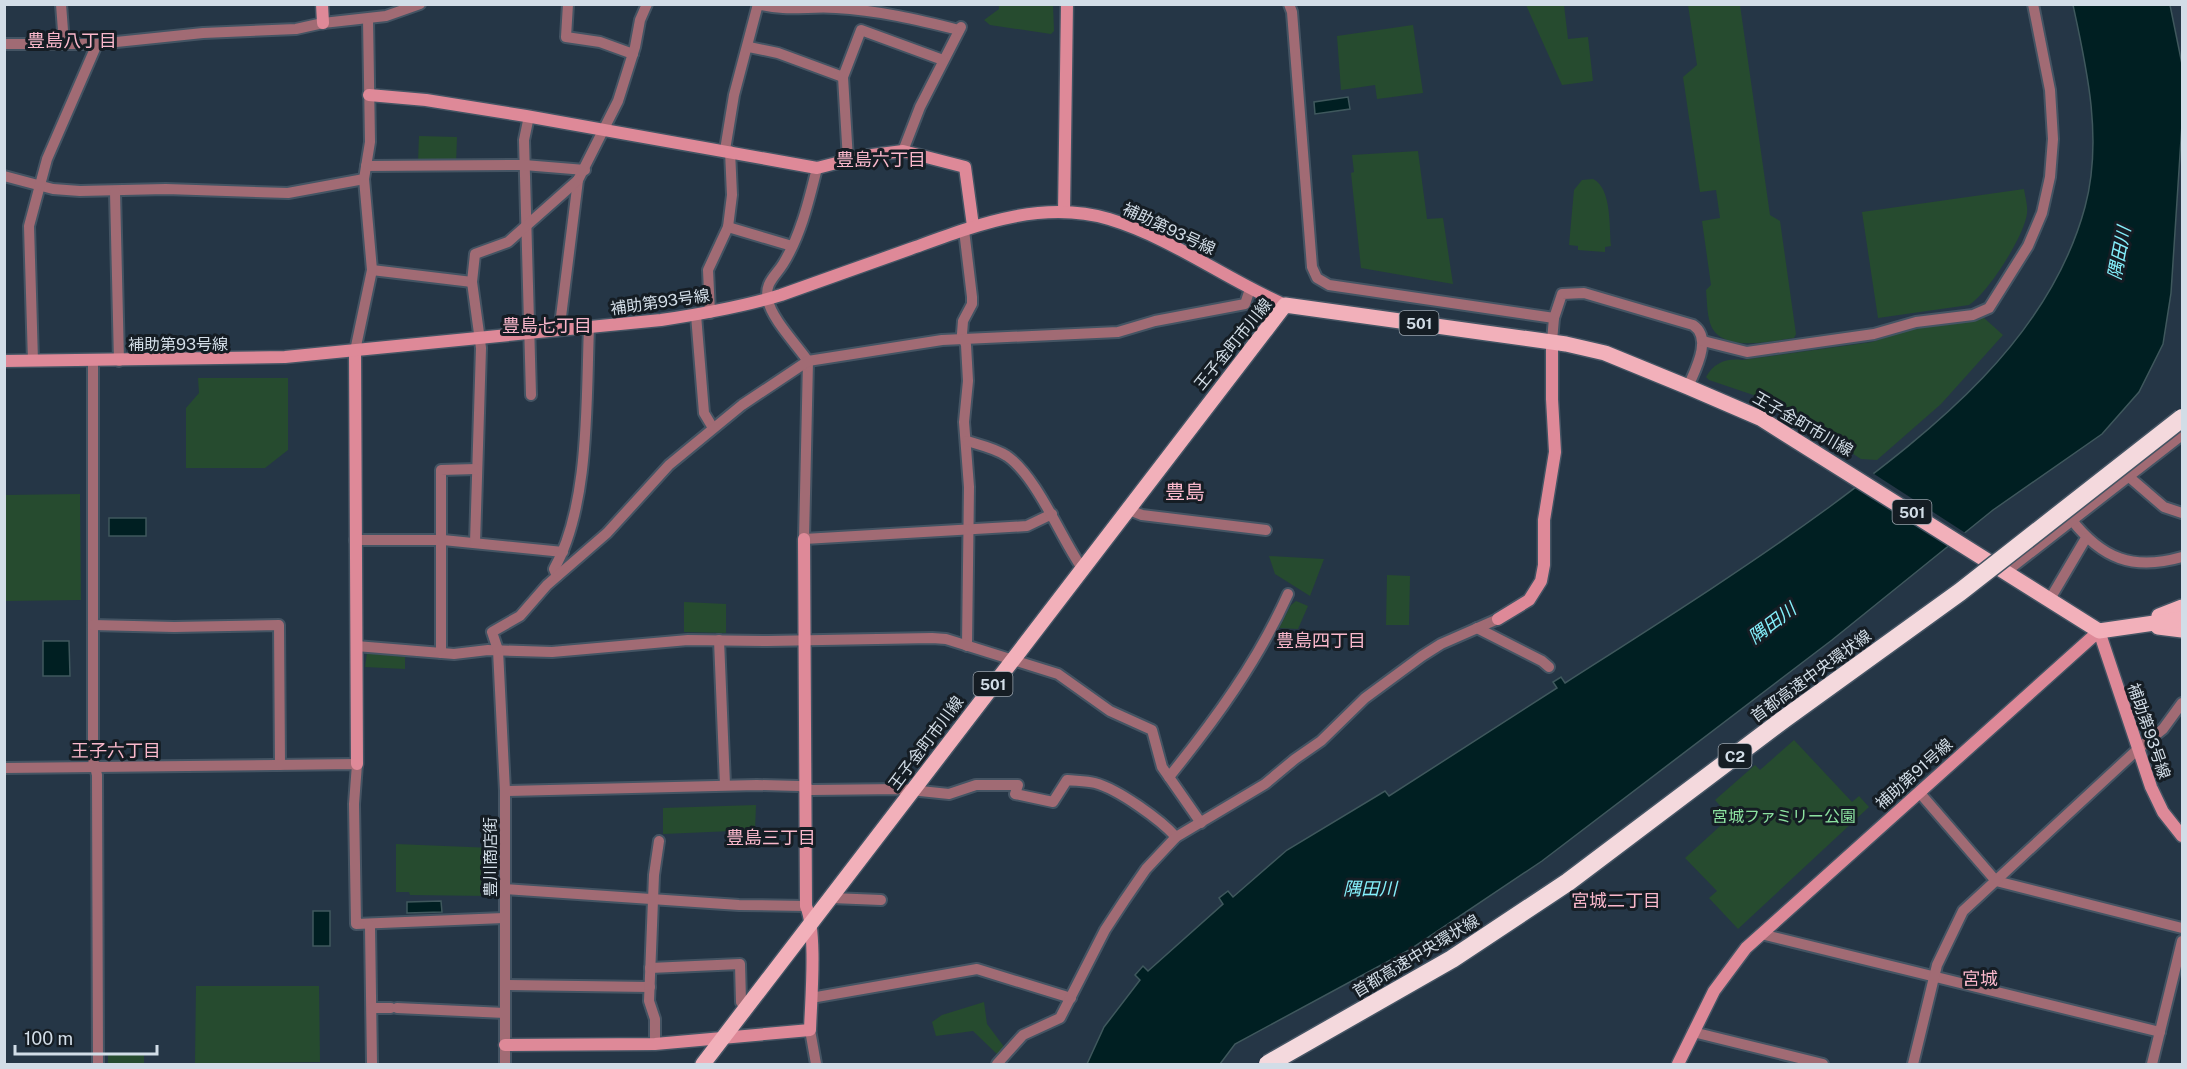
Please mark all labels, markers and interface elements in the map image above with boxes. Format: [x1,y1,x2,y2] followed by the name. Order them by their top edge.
[27,30,117,51] district label: 豊島八丁目
[836,149,926,170] district label: 豊島六丁目
[1120,199,1218,259] street label: 補助第93号線
[2104,223,2135,282] water label: 隅田川
[609,286,711,318] street label: 補助第93号線
[1190,294,1276,394] street label: 王子金町市川線
[1400,311,1438,335] road number: 501
[502,315,592,336] district label: 豊島七丁目
[128,335,228,354] street label: 補助第93号線
[1750,388,1856,460] street label: 王子金町市川線
[1165,480,1205,504] district label: 豊島
[1892,500,1932,524] road number: 501
[1744,597,1801,648] water label: 隅田川
[1747,626,1875,726] street label: 首都高速中央環状線
[1276,630,1366,651] district label: 豊島四丁目
[974,672,1012,696] road number: 501
[2124,681,2174,781] street label: 補助第93号線
[885,693,967,793] street label: 王子金町市川線
[1872,735,1956,813] street label: 補助第91号線
[71,740,161,761] district label: 王子六丁目
[1718,744,1752,768] road number: C2
[1712,807,1856,826] park label: 宮城ファミリー公園
[481,817,500,897] street label: 豊川商店街
[726,827,816,848] district label: 豊島三丁目
[1343,878,1399,899] water label: 隅田川
[1571,890,1661,911] district label: 宮城二丁目
[1349,911,1483,1001] street label: 首都高速中央環状線
[1962,968,1998,989] district label: 宮城
[15,1018,158,1056] scale bar
[24,1028,73,1049] text: 100 m

